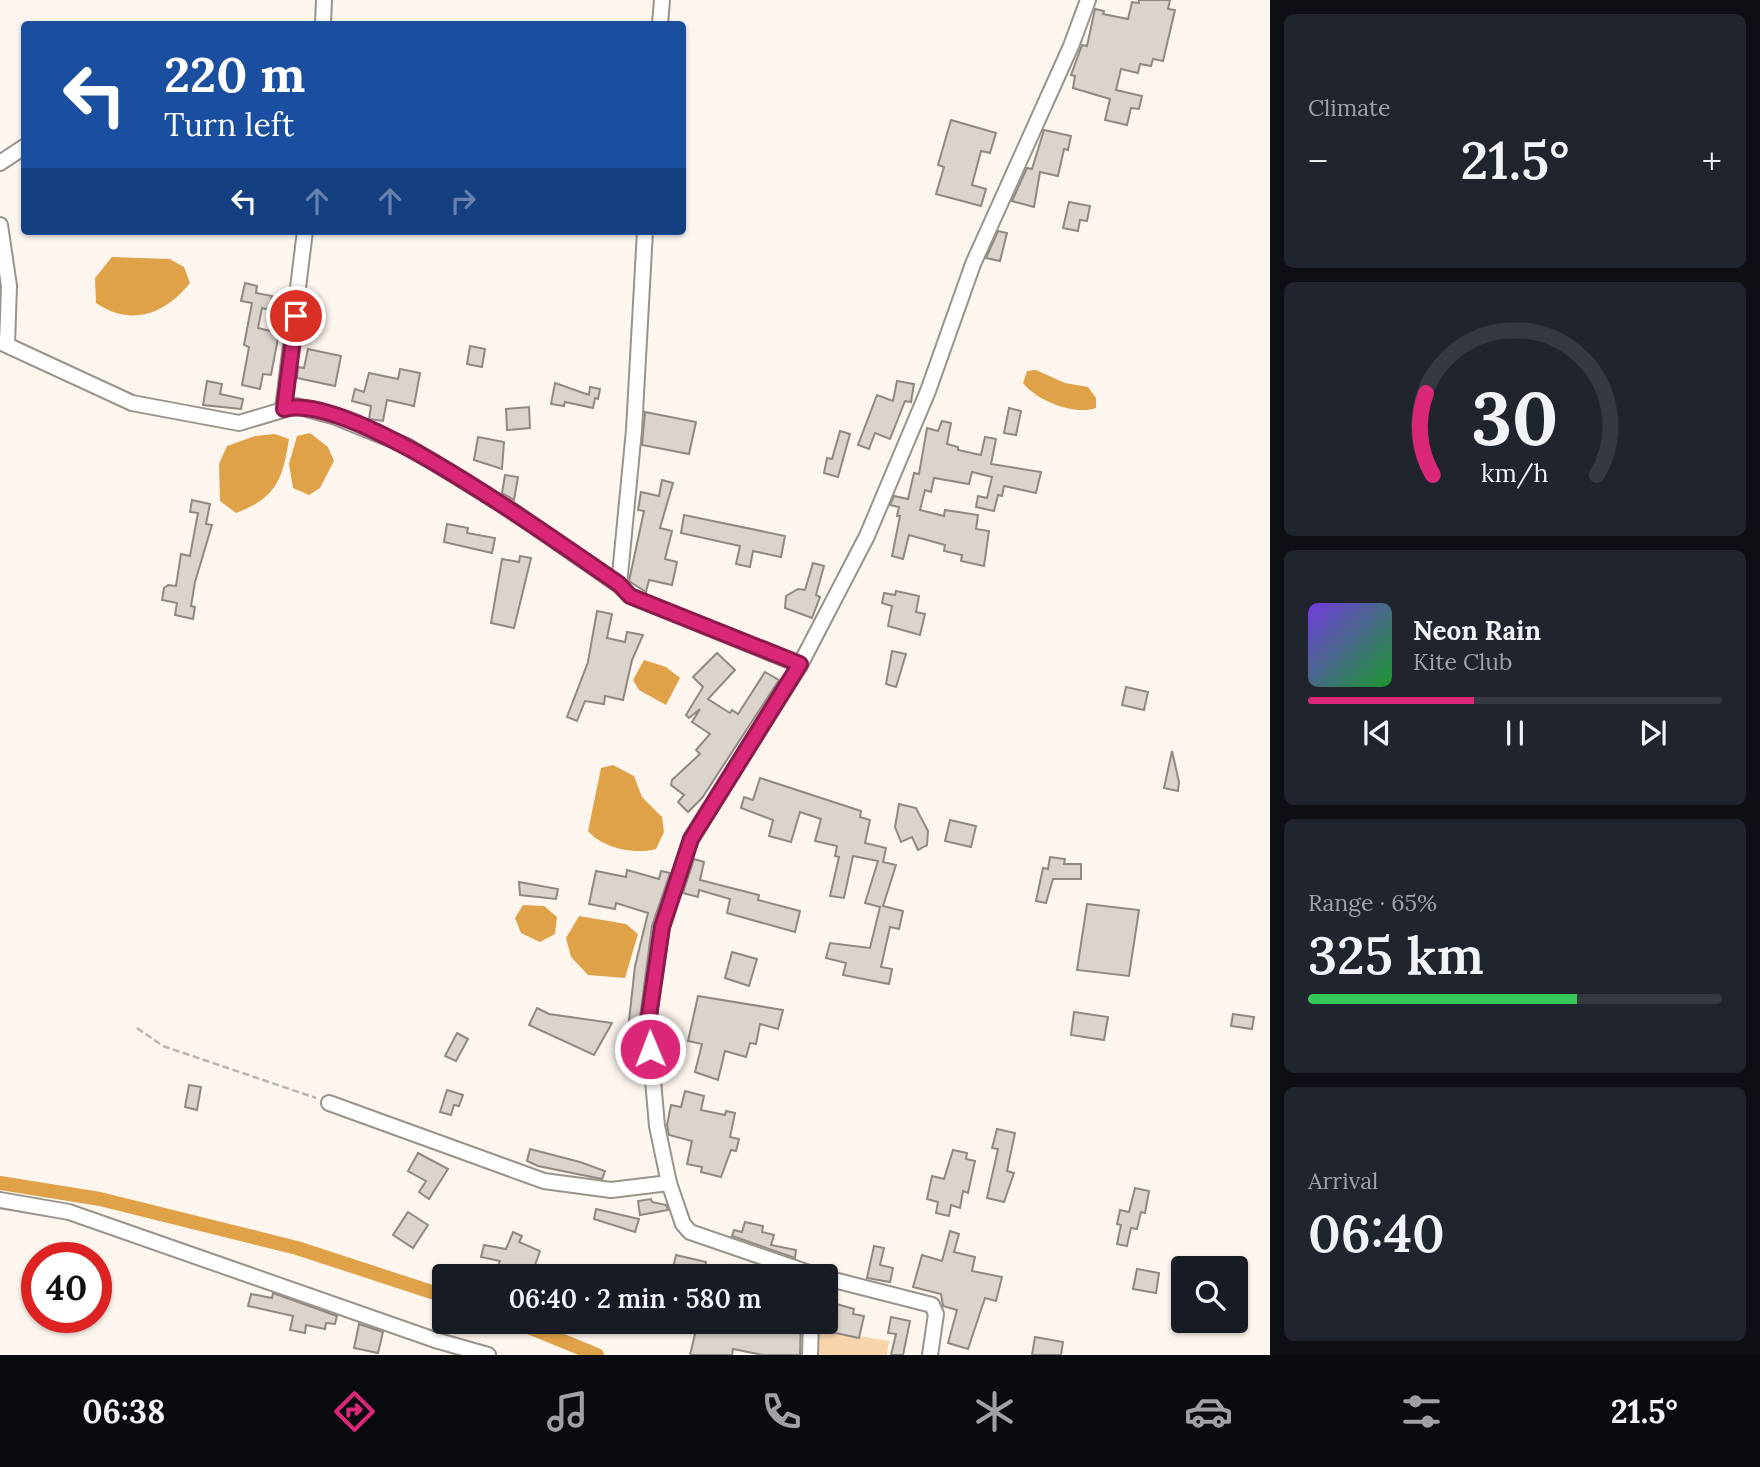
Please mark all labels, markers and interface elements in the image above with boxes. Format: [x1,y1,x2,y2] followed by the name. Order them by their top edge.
[164,43,305,105] text: 220 m
[49,49,140,140] icon: left
[1308,93,1390,122] text: Climate
[164,104,294,145] text: Turn left
[1461,127,1569,193] text: 21.5°
[1308,137,1328,185] text: −
[1702,137,1722,185] text: +
[225,182,263,220] icon: left
[298,182,336,220] icon: ahead
[371,182,409,220] icon: ahead
[444,182,482,220] icon: right
[266,286,326,346] pin
[277,297,315,335] icon: arrive
[1471,373,1559,466] text: 30
[1481,457,1549,489] text: km/h
[1413,614,1541,647] text: Neon Rain
[1413,647,1512,676] text: Kite Club
[1358,714,1396,752] icon: previous
[1496,714,1534,752] icon: pause
[1634,714,1672,752] icon: next
[1308,888,1437,917] text: Range · 65%
[1308,922,1484,988] text: 325 km
[613,1012,687,1086] position arrow
[1308,1166,1378,1195] text: Arrival
[1308,1200,1445,1266] text: 06:40
[21,1242,112,1333] speed limit sign: 40
[1171,1256,1248,1333] map controls
[1171,1256,1248,1333] button: search
[509,1282,761,1315] text: 06:40 · 2 min · 580 m
[330,1387,379,1436] icon: directions
[543,1387,592,1436] icon: music
[757,1387,806,1436] icon: phone
[970,1387,1019,1436] icon: climate
[1184,1387,1233,1436] icon: car
[1397,1387,1446,1436] icon: filters
[82,1391,165,1432] text: 06:38
[1611,1391,1678,1432] text: 21.5°

